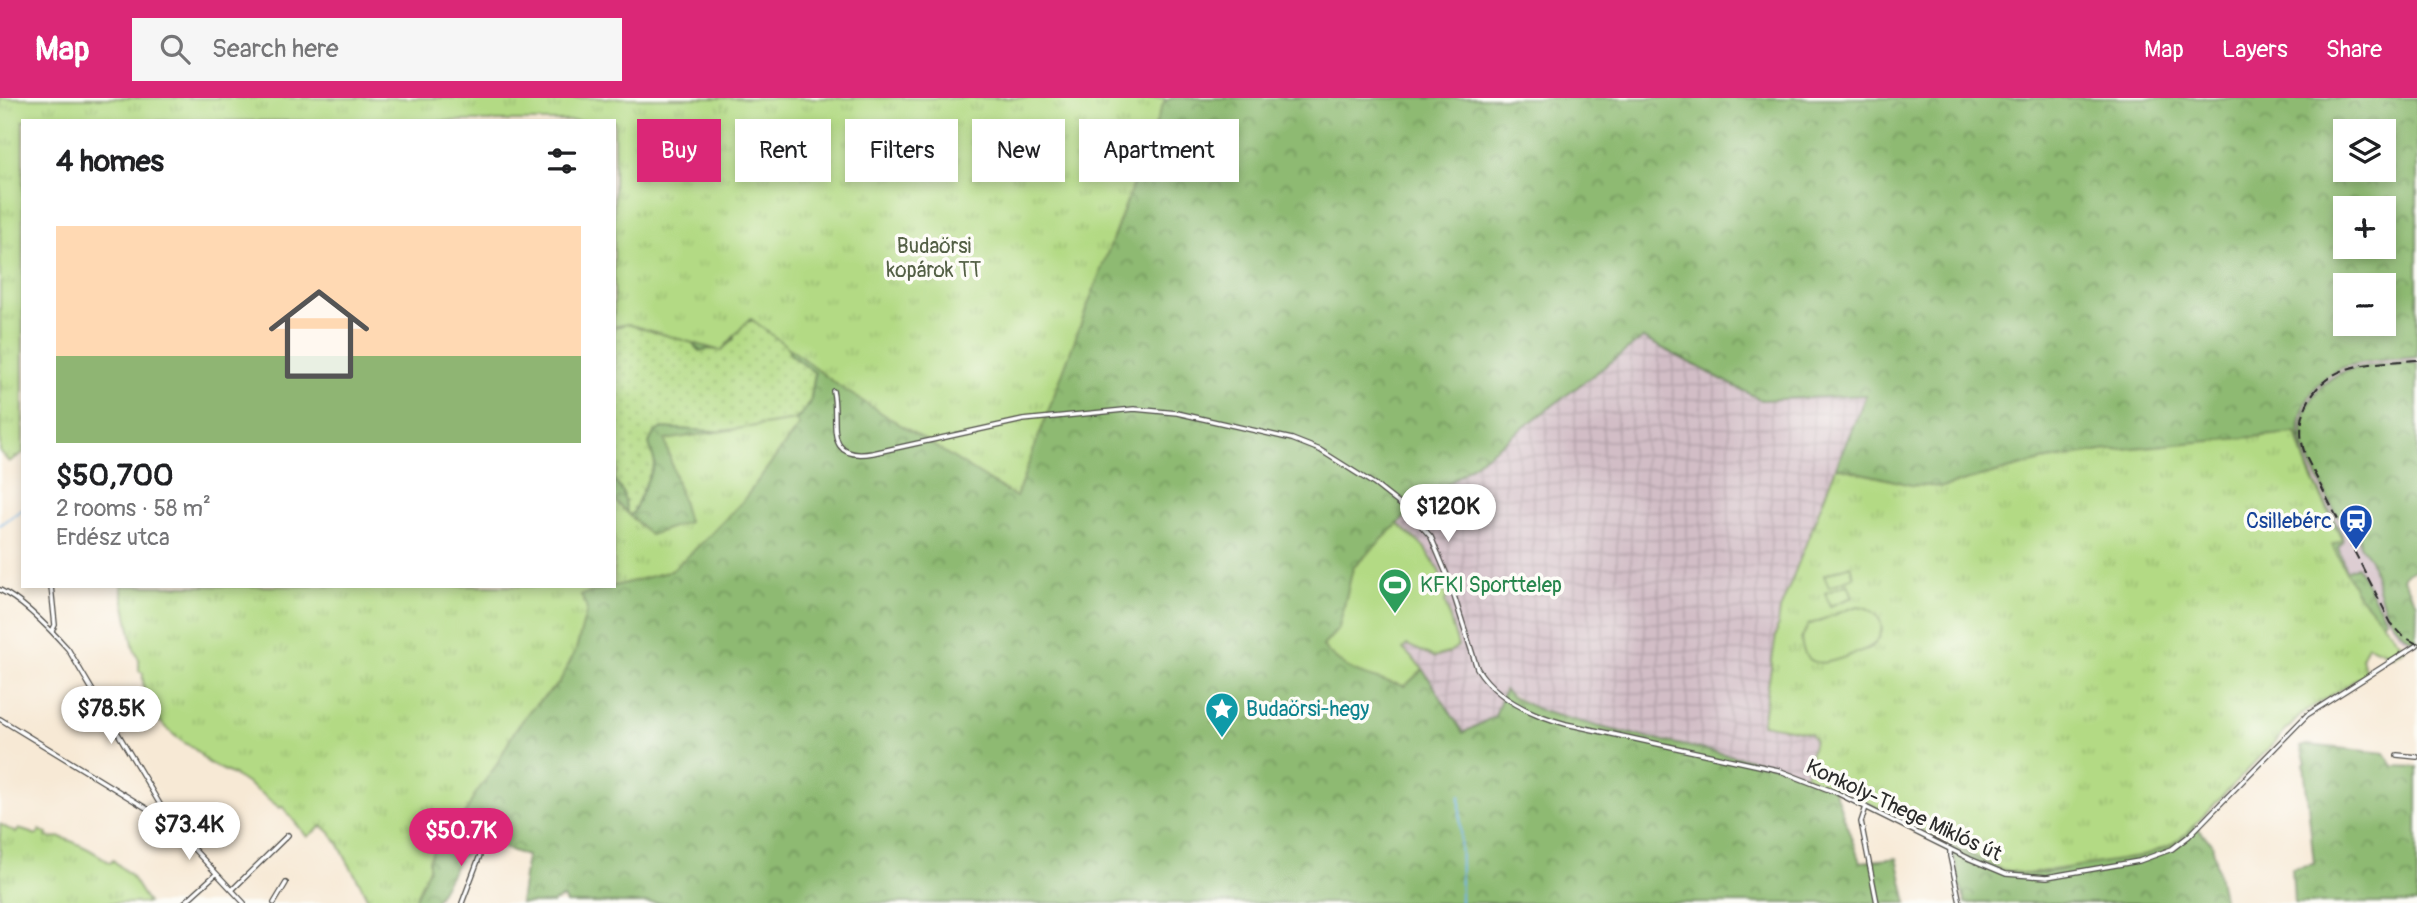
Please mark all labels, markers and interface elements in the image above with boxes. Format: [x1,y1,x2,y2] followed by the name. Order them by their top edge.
[132,18,622,81] search box
[35,29,90,70] text: Map
[156,30,194,68] icon: search
[212,33,339,65] text: Search here
[2144,35,2184,64] text: Map
[2222,35,2288,64] text: Layers
[2326,35,2382,64] text: Share
[637,119,721,182] chip: Buy
[735,119,831,182] chip: Rent
[845,119,958,182] chip: Filters
[972,119,1065,182] chip: New
[1079,119,1239,182] chip: Apartment
[2333,119,2396,336] map controls
[2333,119,2396,182] button: layers
[543,142,581,180] icon: filters
[56,143,164,180] text: 4 homes
[2333,196,2396,259] button: +
[887,233,982,284] park label: Budaörsi kopárok TT
[256,271,382,397] icon: home
[2333,273,2396,336] button: −
[56,457,173,494] text: $50,700
[1399,484,1497,544] pin: $120K
[1416,492,1480,521] text: $120K
[56,494,211,523] text: 2 rooms · 58 m²
[2337,502,2375,551] station icon: Csillebérc
[2246,508,2332,535] place label: Csillebérc
[56,523,170,552] text: Erdész utca
[1376,566,1414,615] sports icon: KFKI Sporttelep
[1420,572,1562,599] place label: KFKI Sporttelep
[54,686,168,746] pin: $78.5K
[1203,690,1241,739] place icon: Budaörsi-hegy
[77,694,145,723] text: $78.5K
[1246,696,1369,723] place label: Budaörsi-hegy
[1801,753,2007,868] street label: Konkoly-Thege Miklós út
[132,802,246,862] pin: $73.4K
[404,808,518,868] pin: $50.7K
[154,810,224,839] text: $73.4K
[425,816,497,845] text: $50.7K

